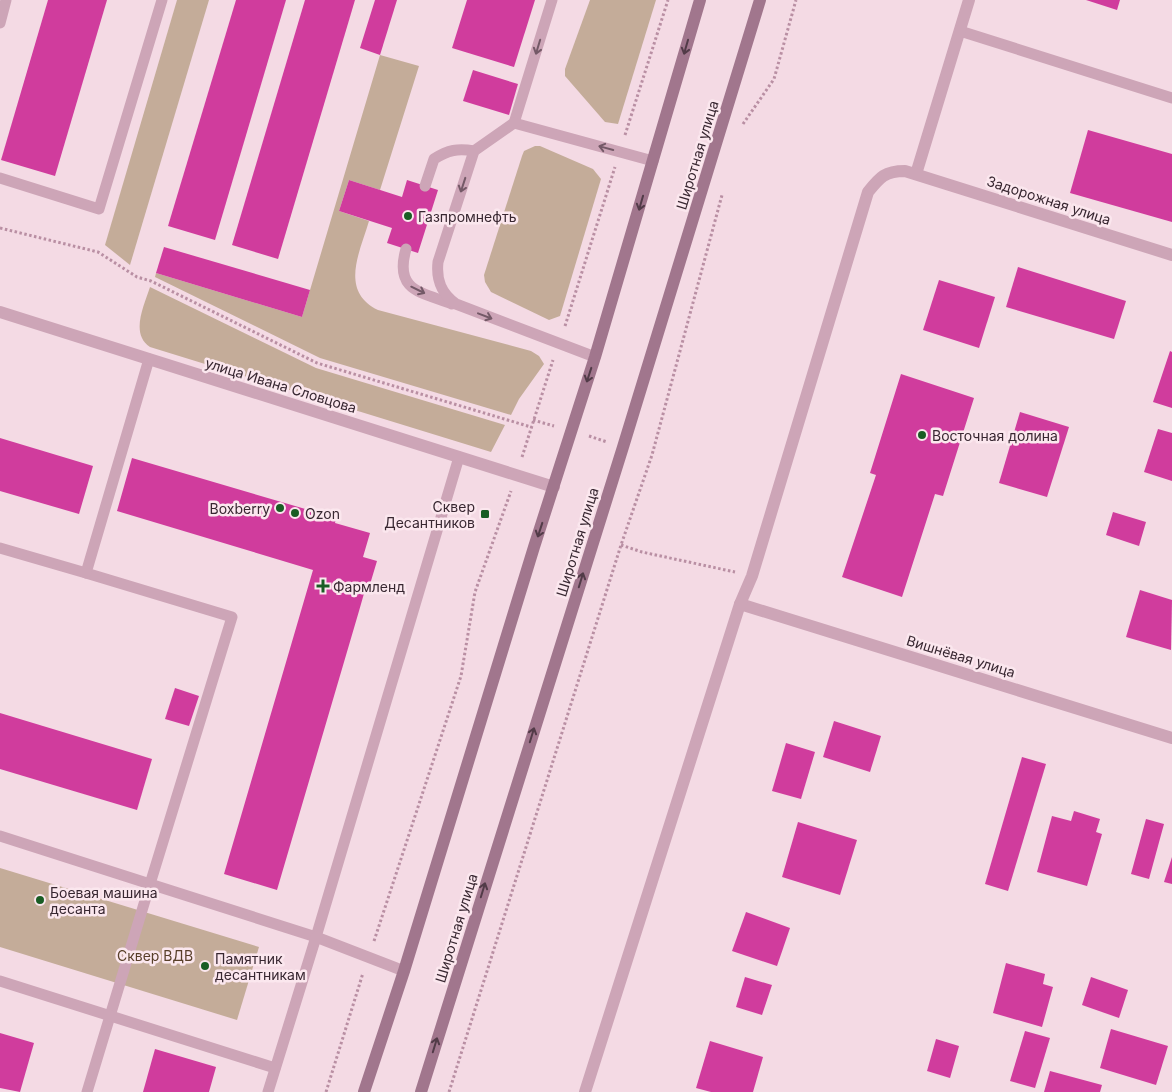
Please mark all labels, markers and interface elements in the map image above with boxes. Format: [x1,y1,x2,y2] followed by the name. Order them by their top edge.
[532,38,542,54] one-way arrow
[681,38,691,54] one-way arrow
[672,98,722,212] street label: Широтная улица
[598,142,614,152] one-way arrow
[985,172,1113,228] street label: Задорожная улица
[458,176,467,192] one-way arrow
[635,194,645,210] one-way arrow
[418,208,517,225] place label: Газпромнефть
[402,210,414,222] marker: Газпромнефть
[411,285,426,295] one-way arrow
[478,313,493,322] one-way arrow
[203,354,359,416] street label: улица Ивана Словцова
[584,367,594,383] one-way arrow
[932,427,1058,444] place label: Восточная долина
[916,429,928,441] marker: Восточная долина
[552,485,602,599] street label: Широтная улица
[384,498,475,531] place label: Сквер Десантников
[210,500,270,517] place label: Boxberry
[274,502,286,514] marker: Boxberry
[305,505,340,522] place label: Ozon
[289,507,301,519] marker: Ozon
[479,508,491,520] marker: Сквер Десантников
[534,522,544,538] one-way arrow
[577,573,586,589] one-way arrow
[333,578,405,595] place label: Фармленд
[317,580,329,592] marker: Фармленд
[905,631,1017,681] street label: Вишнёвая улица
[528,728,538,744] one-way arrow
[431,871,481,985] street label: Широтная улица
[479,883,489,899] one-way arrow
[50,884,158,917] place label: Боевая машина десанта
[34,894,46,906] marker: Боевая машина десанта
[117,947,193,964] park label: Сквер ВДВ
[215,950,306,983] place label: Памятник десантникам
[199,960,211,972] marker: Памятник десантникам
[431,1038,440,1054] one-way arrow

